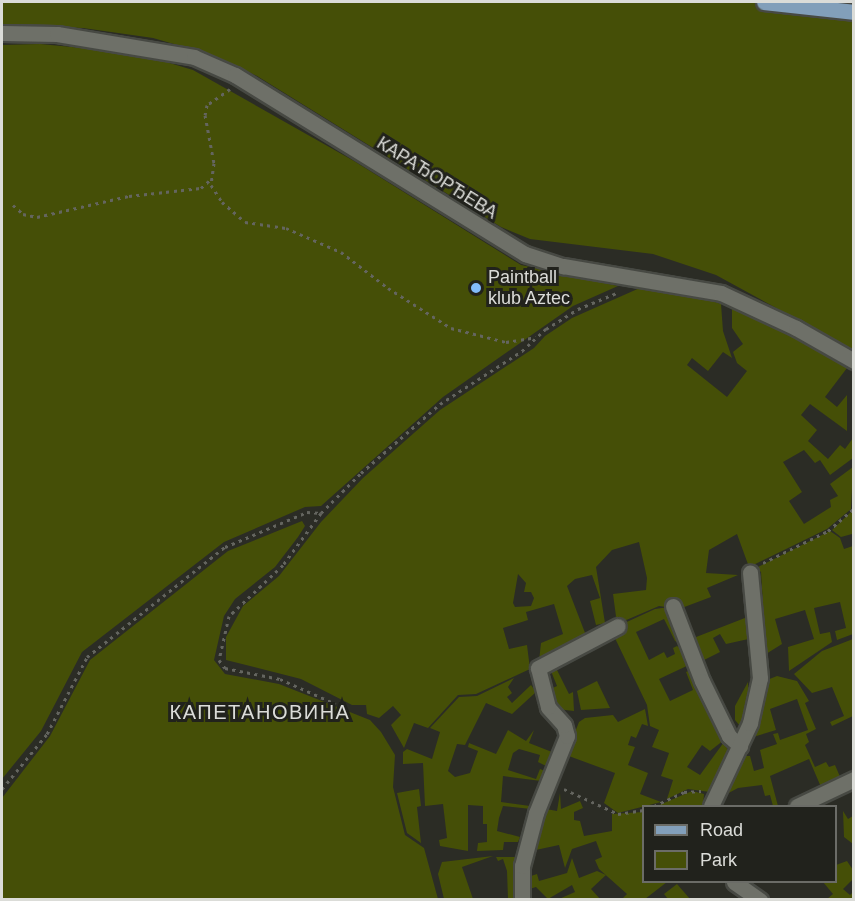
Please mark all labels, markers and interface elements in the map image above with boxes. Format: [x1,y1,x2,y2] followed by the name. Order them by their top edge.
[373,132,501,224] street label: КАРАЂОРЂЕВА
[488,267,571,310] place label: Paintball klub Aztec
[469,281,483,295] marker: Paintball klub Aztec
[170,700,350,724] district label: КАПЕТАНОВИНА
[642,805,837,883] legend
[700,820,743,840] text: Road
[700,850,737,870] text: Park

